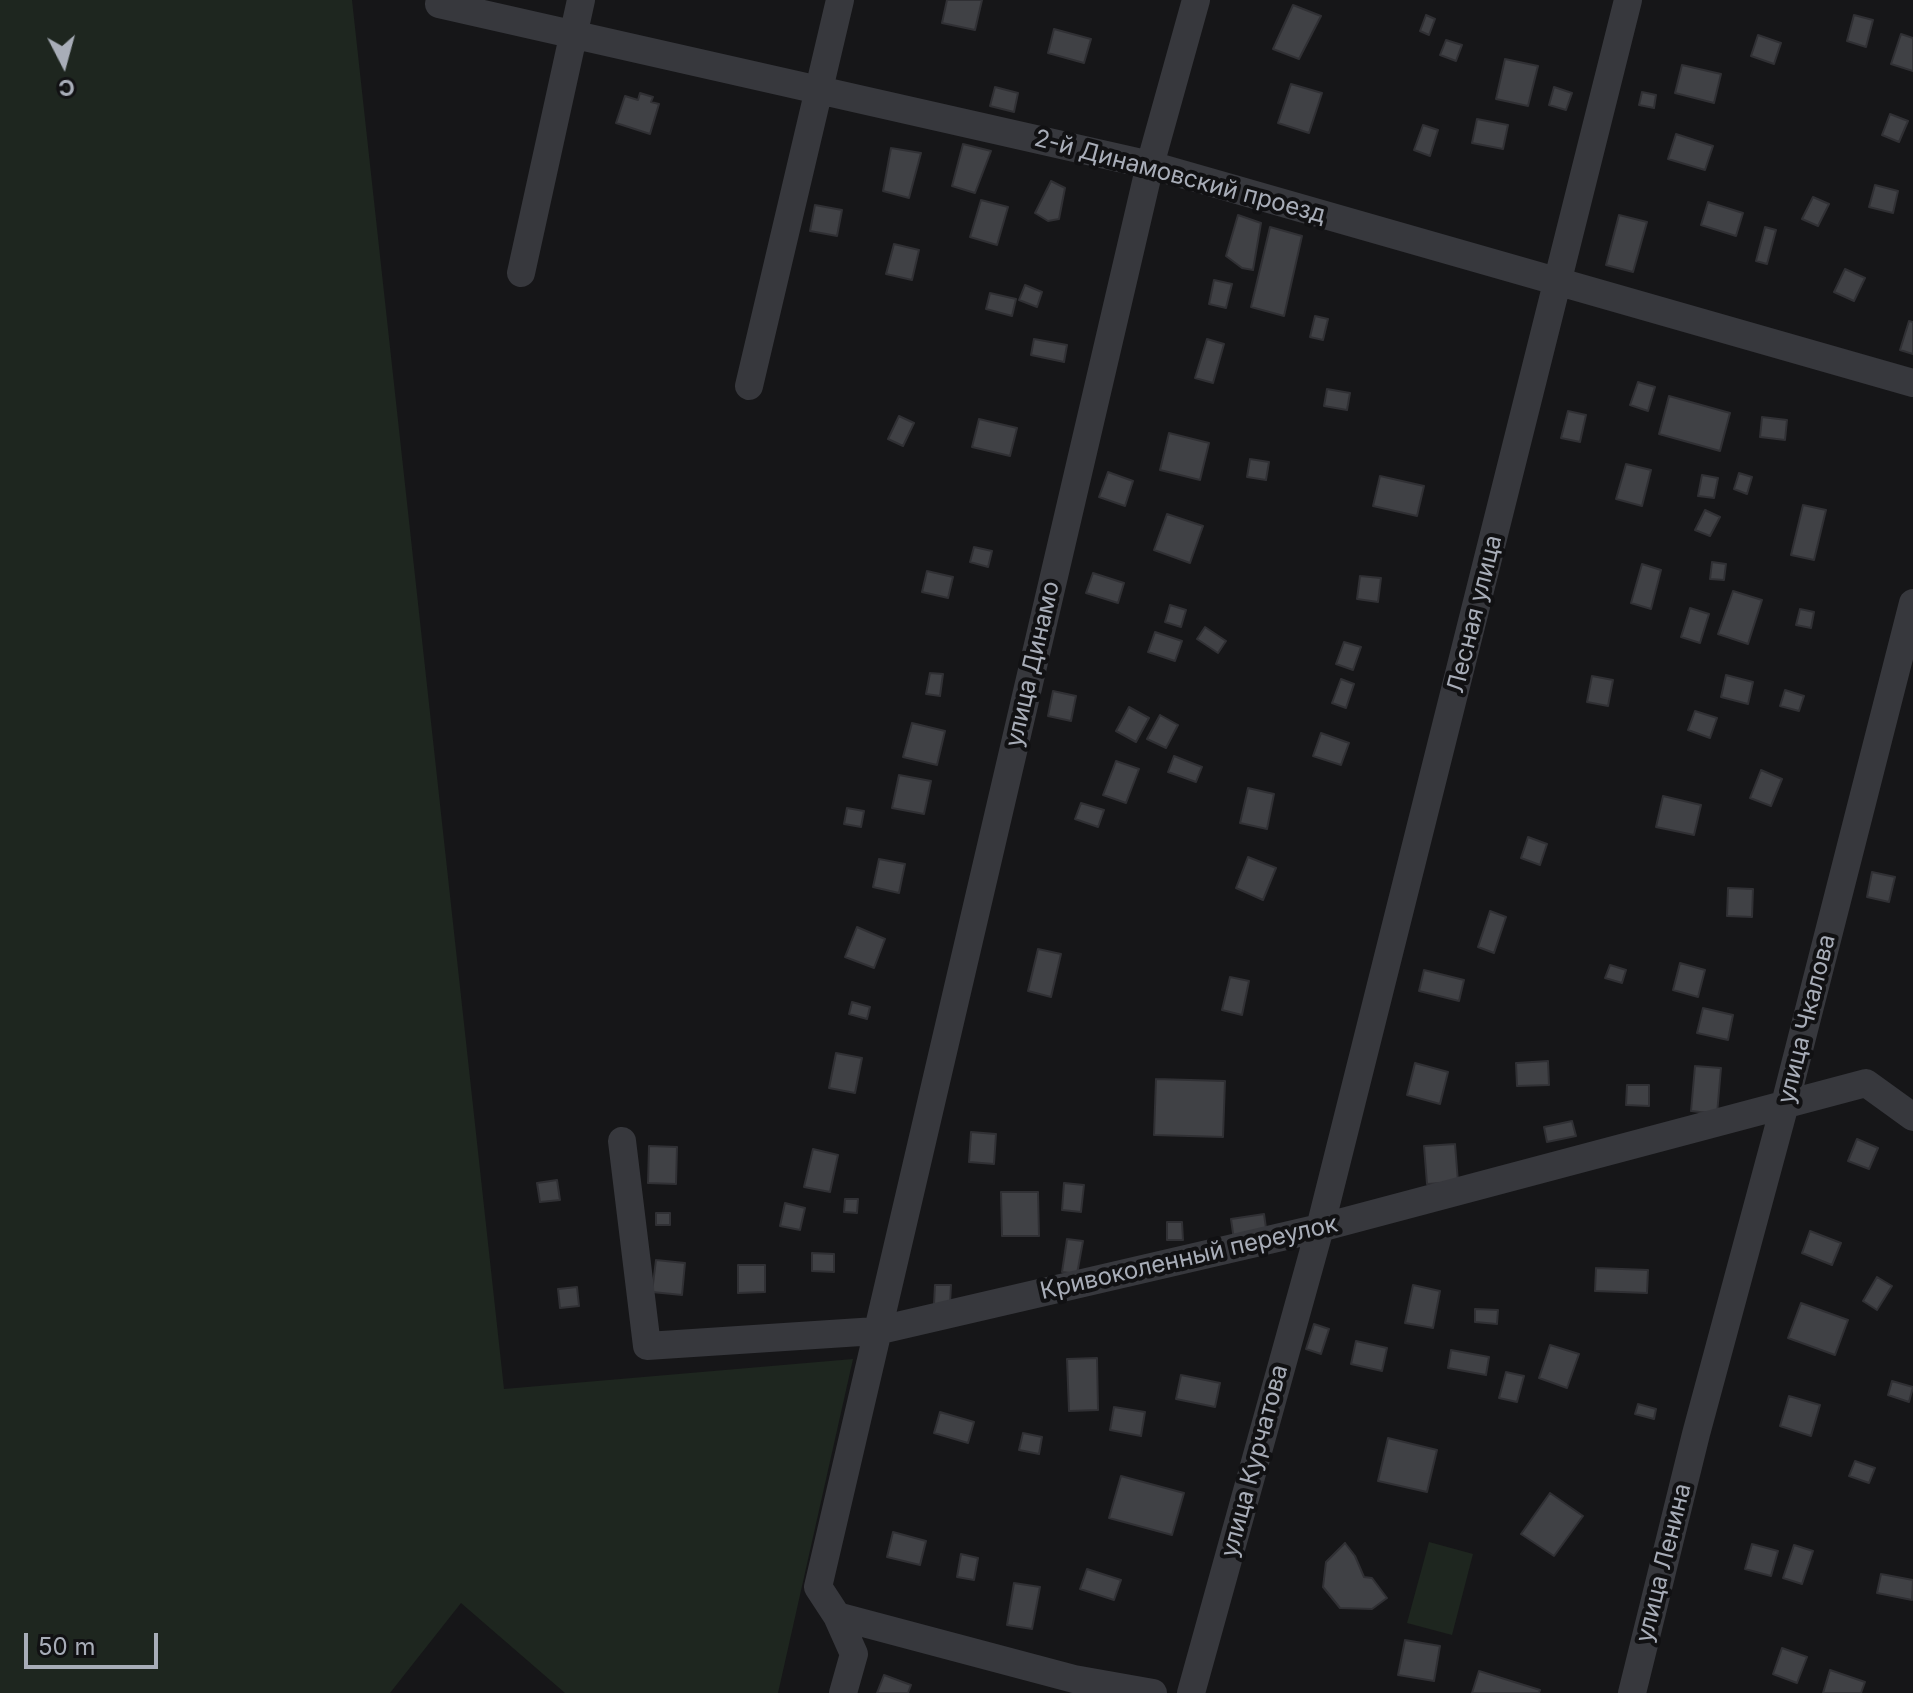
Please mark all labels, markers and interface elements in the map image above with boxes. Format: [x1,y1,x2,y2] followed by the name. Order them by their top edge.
[24,24,104,104] north arrow
[57,74,76,102] text: С
[1031,124,1329,230] street label: 2-й Динамовский проезд
[1441,532,1509,696] street label: Лесная улица
[1000,578,1066,750] street label: улица Динамо
[1772,931,1842,1107] street label: улица Чкалова
[1037,1210,1341,1306] street label: Кривоколенный переулок
[1215,1362,1295,1560] street label: улица Курчатова
[1630,1480,1698,1646] street label: улица Ленина
[28,1617,162,1667] scale bar
[38,1632,96,1661] text: 50 m

